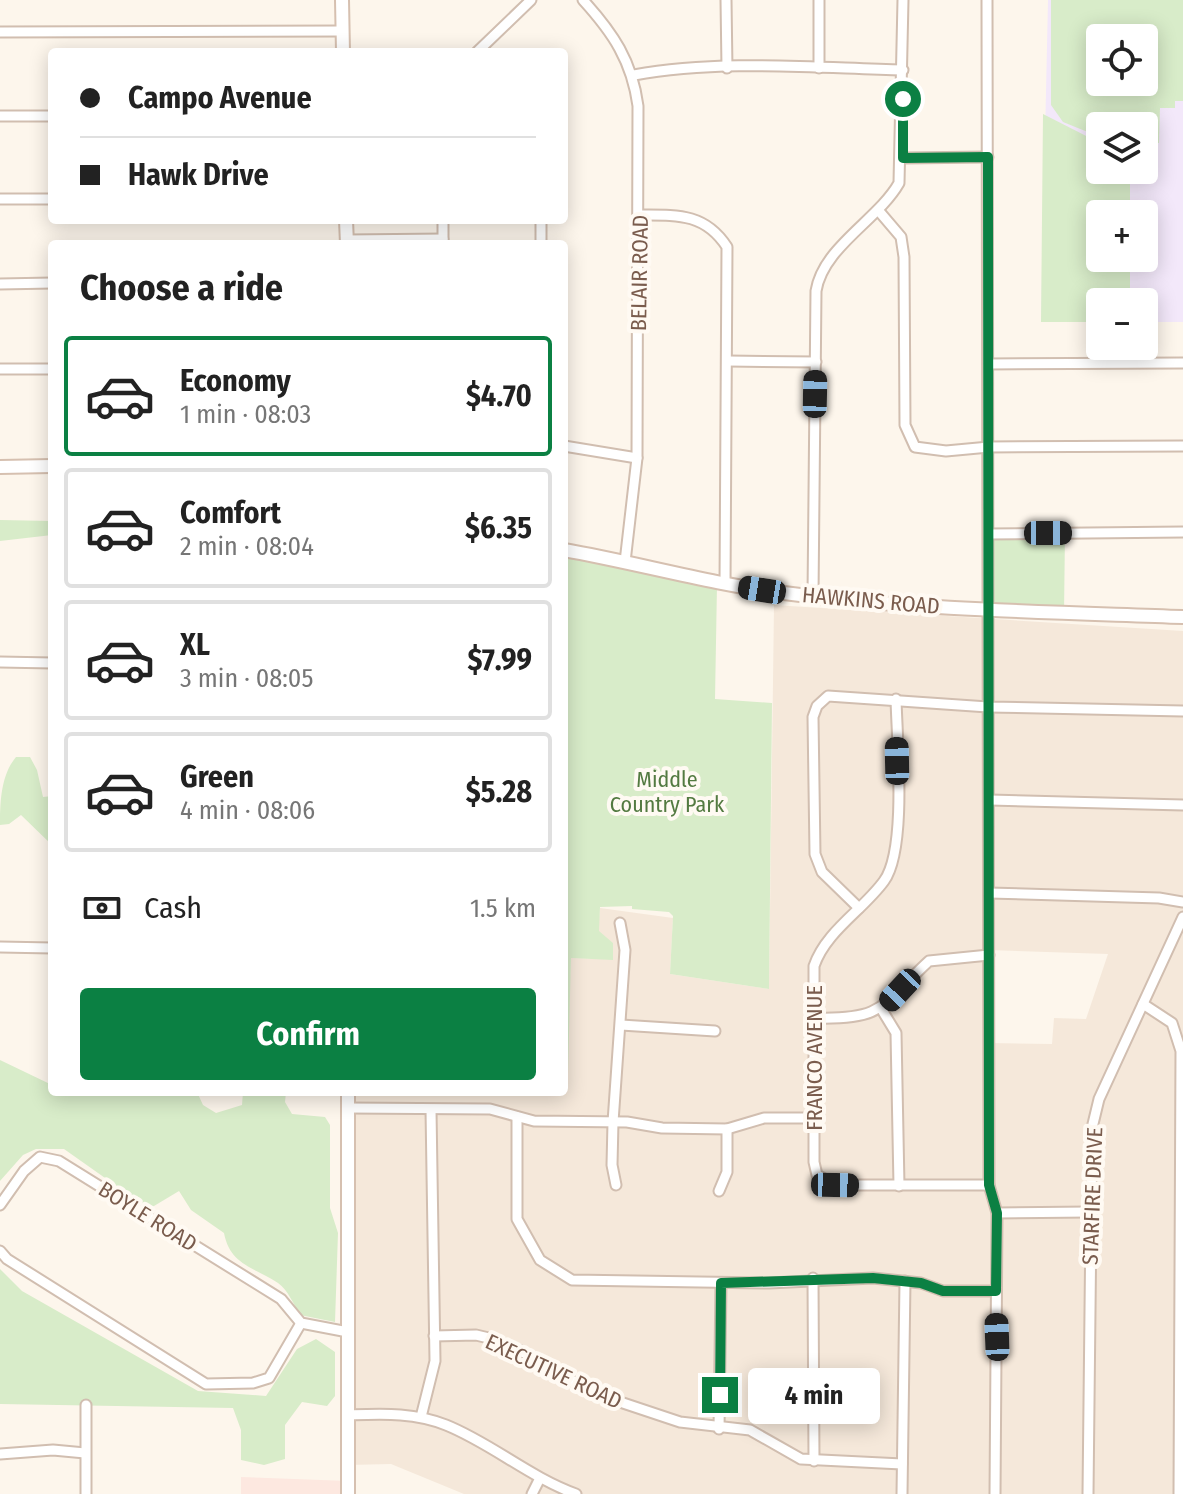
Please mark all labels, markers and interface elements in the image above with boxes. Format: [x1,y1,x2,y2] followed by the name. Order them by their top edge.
[1086,24,1158,360] map controls
[1086,24,1158,96] button: locate
[128,80,312,116] text: Campo Avenue
[885,81,921,117] route start
[1086,112,1158,184] button: layers
[128,157,269,193] text: Hawk Drive
[1086,200,1158,272] button: +
[625,215,654,331] street label: BELAIR ROAD
[80,266,283,310] text: Choose a ride
[1086,288,1158,360] button: −
[84,360,156,432] icon: car
[180,363,291,399] text: Economy
[803,370,827,418] car
[466,378,532,414] text: $4.70
[180,399,311,430] text: 1 min · 08:03
[84,492,156,564] icon: car
[180,495,281,531] text: Comfort
[465,510,532,546] text: $6.35
[1024,521,1072,545] car
[180,531,314,562] text: 2 min · 08:04
[736,574,788,606] car
[801,581,941,620] street label: HAWKINS ROAD
[84,624,156,696] icon: car
[180,627,210,663] text: XL
[468,642,532,678] text: $7.99
[180,663,313,694] text: 3 min · 08:05
[885,737,909,785] car
[84,756,156,828] icon: car
[180,759,254,795] text: Green
[610,766,725,818] park label: Middle Country Park
[466,774,532,810] text: $5.28
[180,795,315,826] text: 4 min · 08:06
[80,886,124,930] icon: cash
[144,890,202,926] text: Cash
[470,893,536,924] text: 1.5 km
[875,964,925,1016] car
[801,985,828,1131] street label: FRANCO AVENUE
[80,988,536,1080] button: Confirm
[1077,1127,1108,1265] street label: STARFIRE DRIVE
[811,1173,859,1197] car
[93,1176,202,1257] street label: BOYLE ROAD
[984,1313,1010,1361] car
[481,1328,626,1415] street label: EXECUTIVE ROAD
[748,1367,880,1423] callout: 4 min
[702,1377,738,1413] route end
[785,1380,843,1411] text: 4 min

